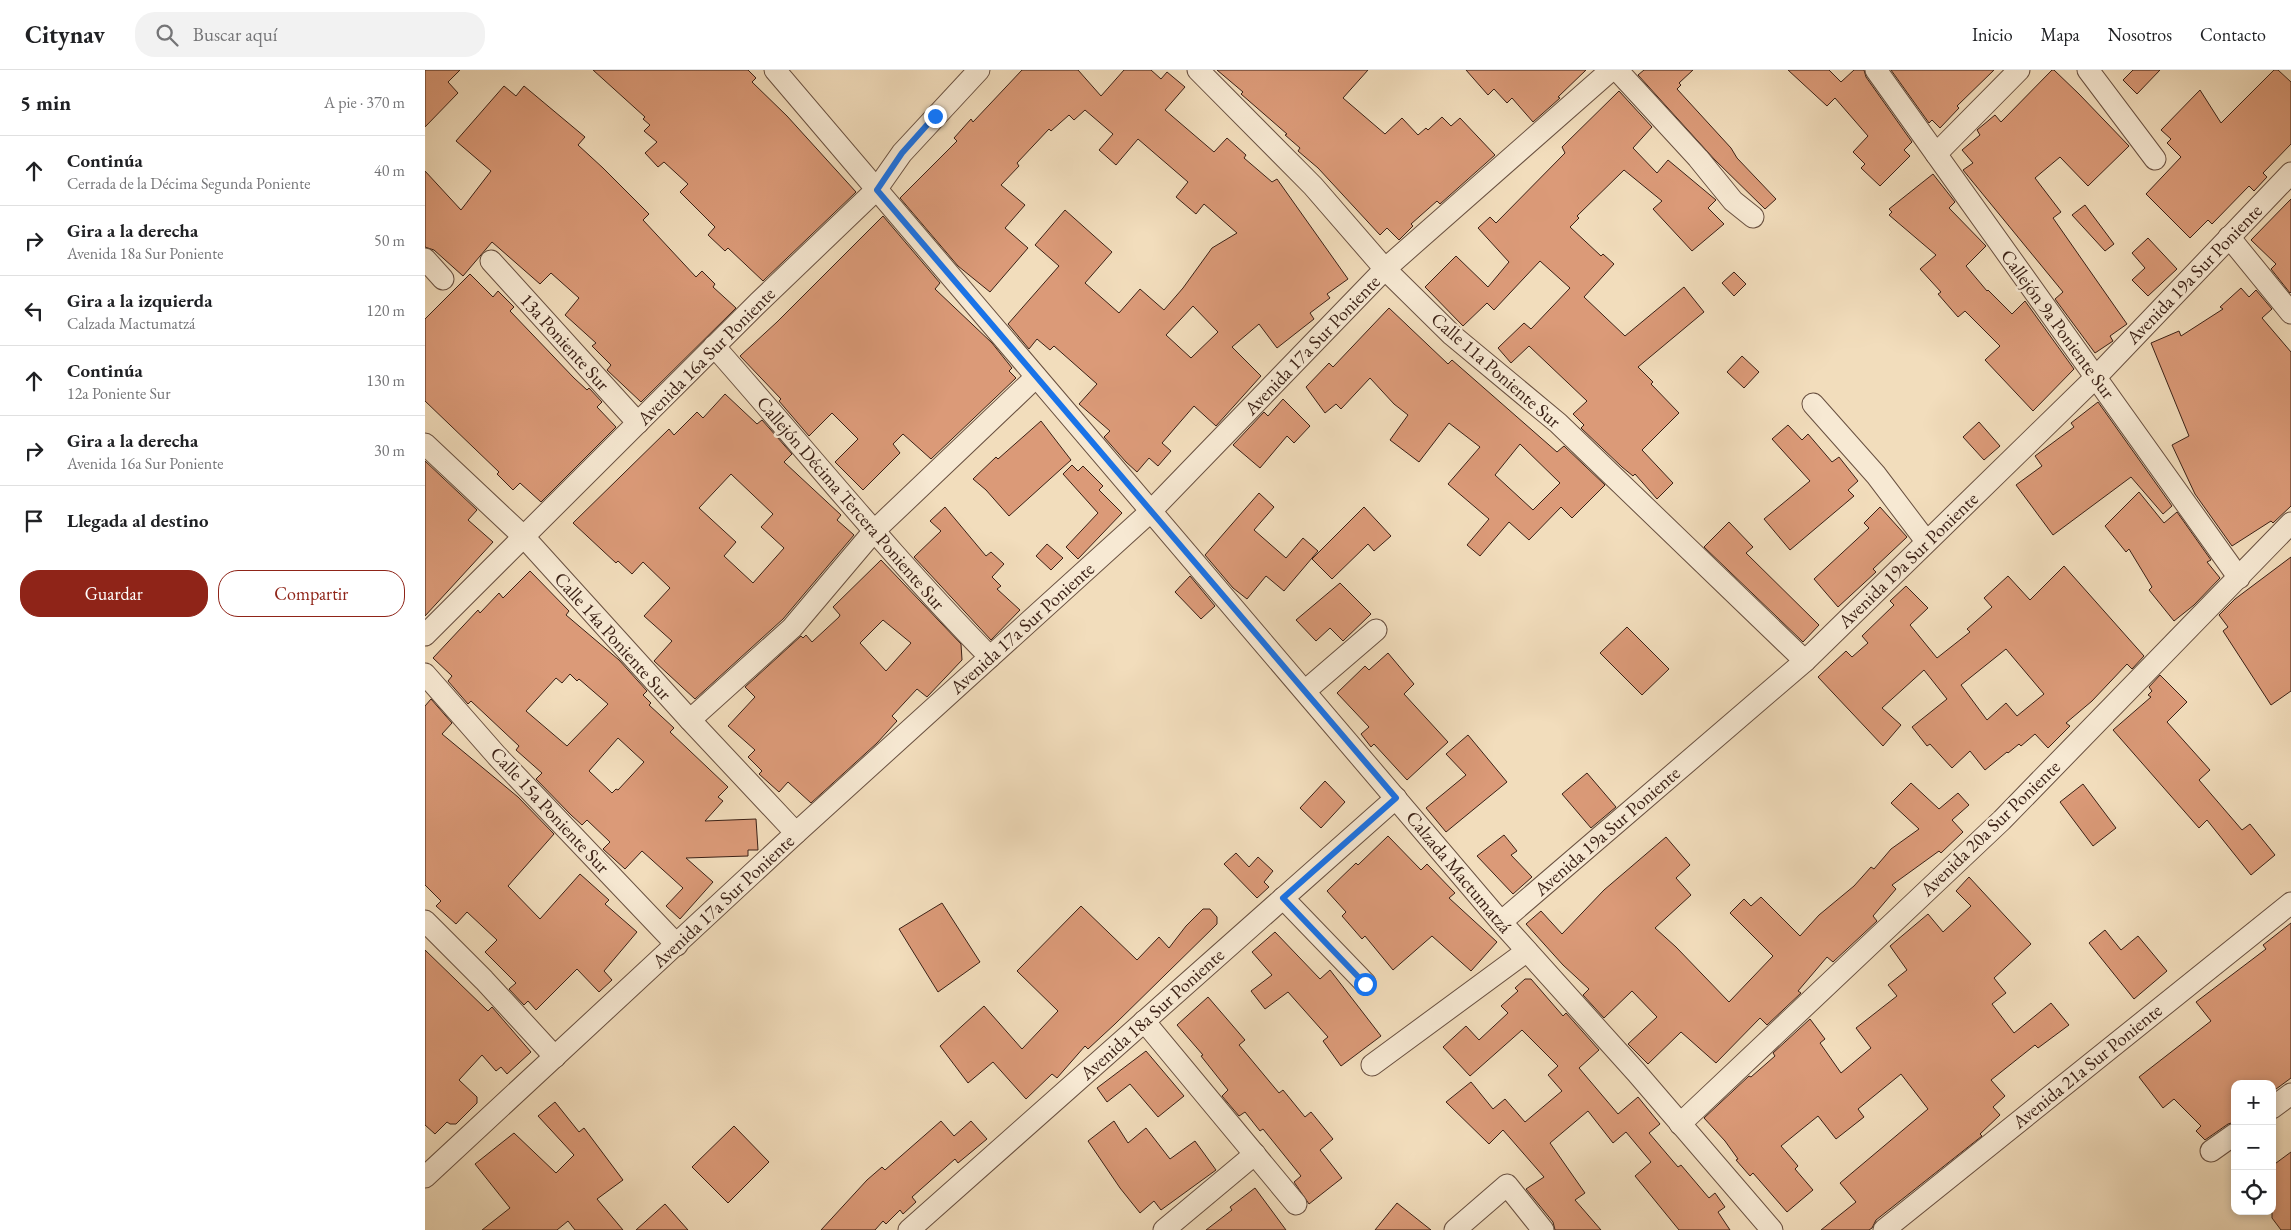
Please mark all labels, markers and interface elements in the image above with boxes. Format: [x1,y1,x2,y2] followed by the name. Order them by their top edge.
[135,12,485,57] search box
[25,19,105,50] text: Citynav
[153,21,181,49] icon: search
[193,22,277,47] text: Buscar aquí
[1972,23,2013,46] text: Inicio
[2041,23,2080,46] text: Mapa
[2108,23,2172,46] text: Nosotros
[2200,23,2266,46] text: Contacto
[20,89,71,116] text: 5 min
[324,92,405,113] text: A pie · 370 m
[924,105,947,128] route end
[67,148,143,173] text: Continúa
[20,157,48,185] icon: ahead
[374,160,405,181] text: 40 m
[67,173,310,194] text: Cerrada de la Décima Segunda Poniente
[2120,198,2268,350] street label: Avenida 19a Sur Poniente
[67,218,198,243] text: Gira a la derecha
[20,227,48,255] icon: right
[374,230,405,251] text: 50 m
[67,243,223,264] text: Avenida 18a Sur Poniente
[1995,244,2121,404] street label: Callejón 9a Poniente Sur
[1238,269,1386,421] street label: Avenida 17a Sur Poniente
[631,281,781,431] street label: Avenida 16a Sur Poniente
[67,288,213,313] text: Gira a la izquierda
[515,288,616,397] street label: 13a Poniente Sur
[20,297,48,325] icon: left
[366,300,405,321] text: 120 m
[1426,307,1567,434] street label: Calle 11a Poniente Sur
[67,313,195,334] text: Calzada Mactumatzá
[67,358,143,383] text: Continúa
[20,367,48,395] icon: ahead
[366,370,405,391] text: 130 m
[67,383,171,404] text: 12a Poniente Sur
[751,391,951,616] street label: Callejón Décima Tercera Poniente Sur
[67,428,198,453] text: Gira a la derecha
[20,437,48,465] icon: right
[374,440,405,461] text: 30 m
[67,453,223,474] text: Avenida 16a Sur Poniente
[1832,486,1984,634] street label: Avenida 19a Sur Poniente
[20,507,48,535] icon: arrive
[67,508,209,533] text: Llegada al destino
[944,557,1099,700] street label: Avenida 17a Sur Poniente
[549,567,678,706] street label: Calle 14a Poniente Sur
[20,570,208,617] button: Guardar
[218,570,405,617] button: Compartir
[485,741,616,879] street label: Calle 15a Poniente Sur
[1914,754,2066,902] street label: Avenida 20a Sur Poniente
[1528,761,1685,902] street label: Avenida 19a Sur Poniente
[1400,806,1518,939] street label: Calzada Mactumatzá
[646,828,799,974] street label: Avenida 17a Sur Poniente
[1074,943,1229,1086] street label: Avenida 18a Sur Poniente
[1354,973,1377,996] route start
[2006,998,2167,1135] street label: Avenida 21a Sur Poniente
[2231,1080,2276,1215] map controls
[2231,1080,2276,1125] button: +
[2231,1125,2276,1170] button: −
[2231,1170,2276,1215] button: locate

